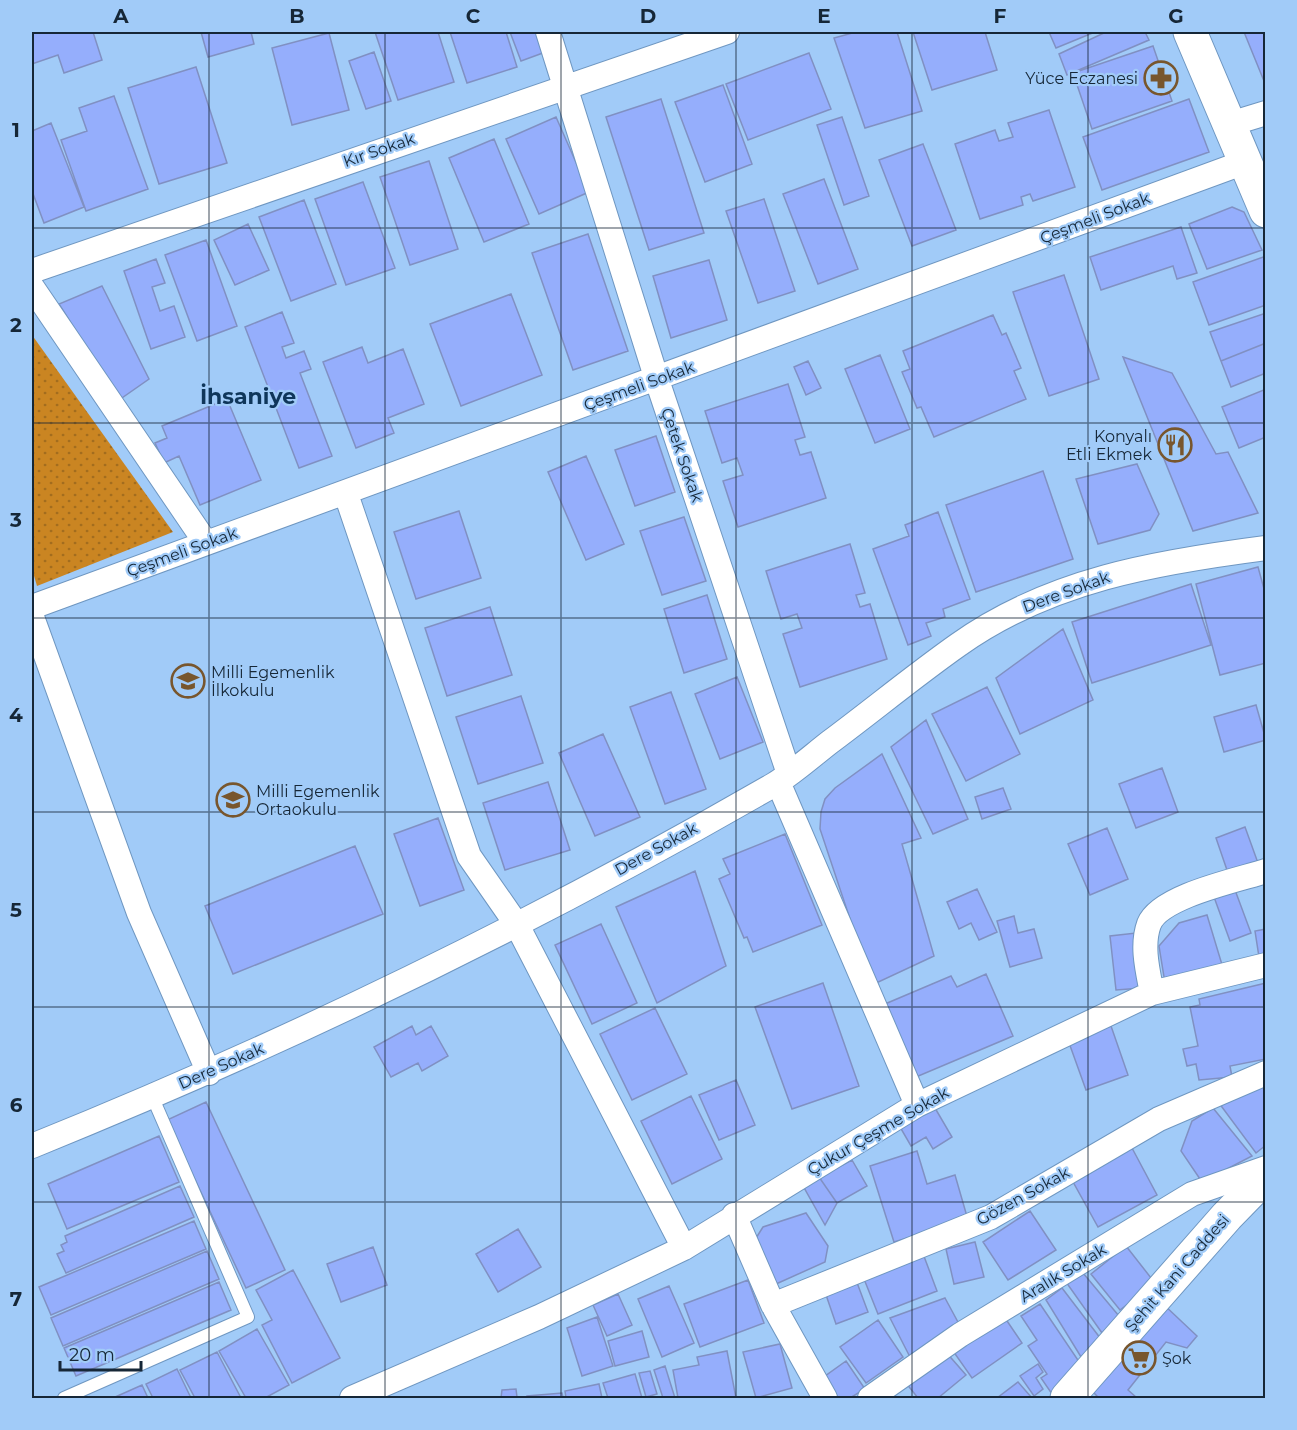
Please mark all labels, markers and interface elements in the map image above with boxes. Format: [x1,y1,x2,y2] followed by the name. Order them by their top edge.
[112,4,129,28] text: A
[289,4,305,28] text: B
[466,4,481,28] text: C
[640,4,656,28] text: D
[817,4,831,28] text: E
[994,4,1007,28] text: F
[1168,4,1184,28] text: G
[1143,60,1179,96] pharmacy icon: Yüce Eczanesi
[1025,69,1138,88] place label: Yüce Eczanesi
[12,118,20,142] text: 1
[341,129,418,171] street label: Kır Sokak
[1037,188,1153,248] street label: Çeşmeli Sokak
[10,313,22,337] text: 2
[581,357,697,415] street label: Çeşmeli Sokak
[200,383,296,410] district label: İhsaniye
[657,405,707,505] street label: Çetek Sokak
[1066,427,1152,464] place label: Konyalı Etli Ekmek
[1157,427,1193,463] restaurant icon: Konyalı Etli Ekmek
[9,508,22,532] text: 3
[124,523,240,581] street label: Çeşmeli Sokak
[1020,567,1113,617] street label: Dere Sokak
[170,663,206,699] school or university icon: Milli Egemenlik İlkokulu
[211,663,335,700] place label: Milli Egemenlik İlkokulu
[9,703,23,727] text: 4
[215,782,251,818] school or university icon: Milli Egemenlik Ortaokulu
[256,782,380,819] place label: Milli Egemenlik Ortaokulu
[611,818,701,879] street label: Dere Sokak
[10,898,22,922] text: 5
[175,1039,267,1093] street label: Dere Sokak
[804,1083,952,1179] street label: Çukur Çeşme Sokak
[10,1093,23,1117] text: 6
[973,1162,1073,1229] street label: Gözen Sokak
[1121,1210,1233,1336] street label: Şehit Kani Caddesi
[1016,1240,1110,1306] street label: Aralık Sokak
[10,1287,22,1311] text: 7
[60,1334,141,1372] scale bar
[1121,1340,1157,1376] supermarket icon: Şok
[69,1344,115,1366] text: 20 m
[1162,1349,1192,1368] place label: Şok

